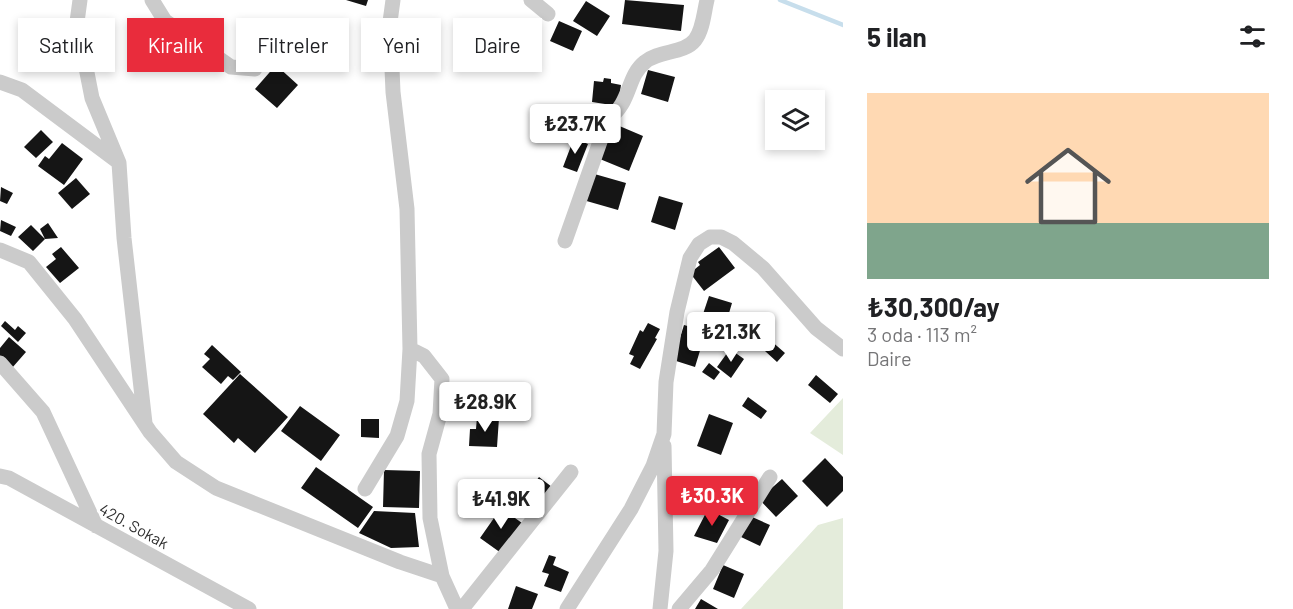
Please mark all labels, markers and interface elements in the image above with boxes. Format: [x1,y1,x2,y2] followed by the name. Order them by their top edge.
[18,18,115,72] chip: Satılık
[127,18,224,72] chip: Kiralık
[236,18,349,72] chip: Filtreler
[361,18,441,72] chip: Yeni
[453,18,542,72] chip: Daire
[1236,20,1269,53] icon: filters
[867,21,927,52] text: 5 ilan
[765,90,825,150] map controls
[765,90,825,150] button: layers
[526,104,624,155] pin: ₺23.7K
[544,111,606,135] text: ₺23.7K
[1014,132,1122,240] icon: home
[867,291,1000,322] text: ₺30,300/ay
[682,312,780,363] pin: ₺21.3K
[701,319,761,343] text: ₺21.3K
[867,322,977,346] text: 3 oda · 113 m²
[867,346,912,370] text: Daire
[436,382,534,433] pin: ₺28.9K
[453,389,517,413] text: ₺28.9K
[663,476,761,527] pin: ₺30.3K
[452,479,550,530] pin: ₺41.9K
[680,483,744,507] text: ₺30.3K
[472,486,530,510] text: ₺41.9K
[96,499,172,552] street label: 420. Sokak

